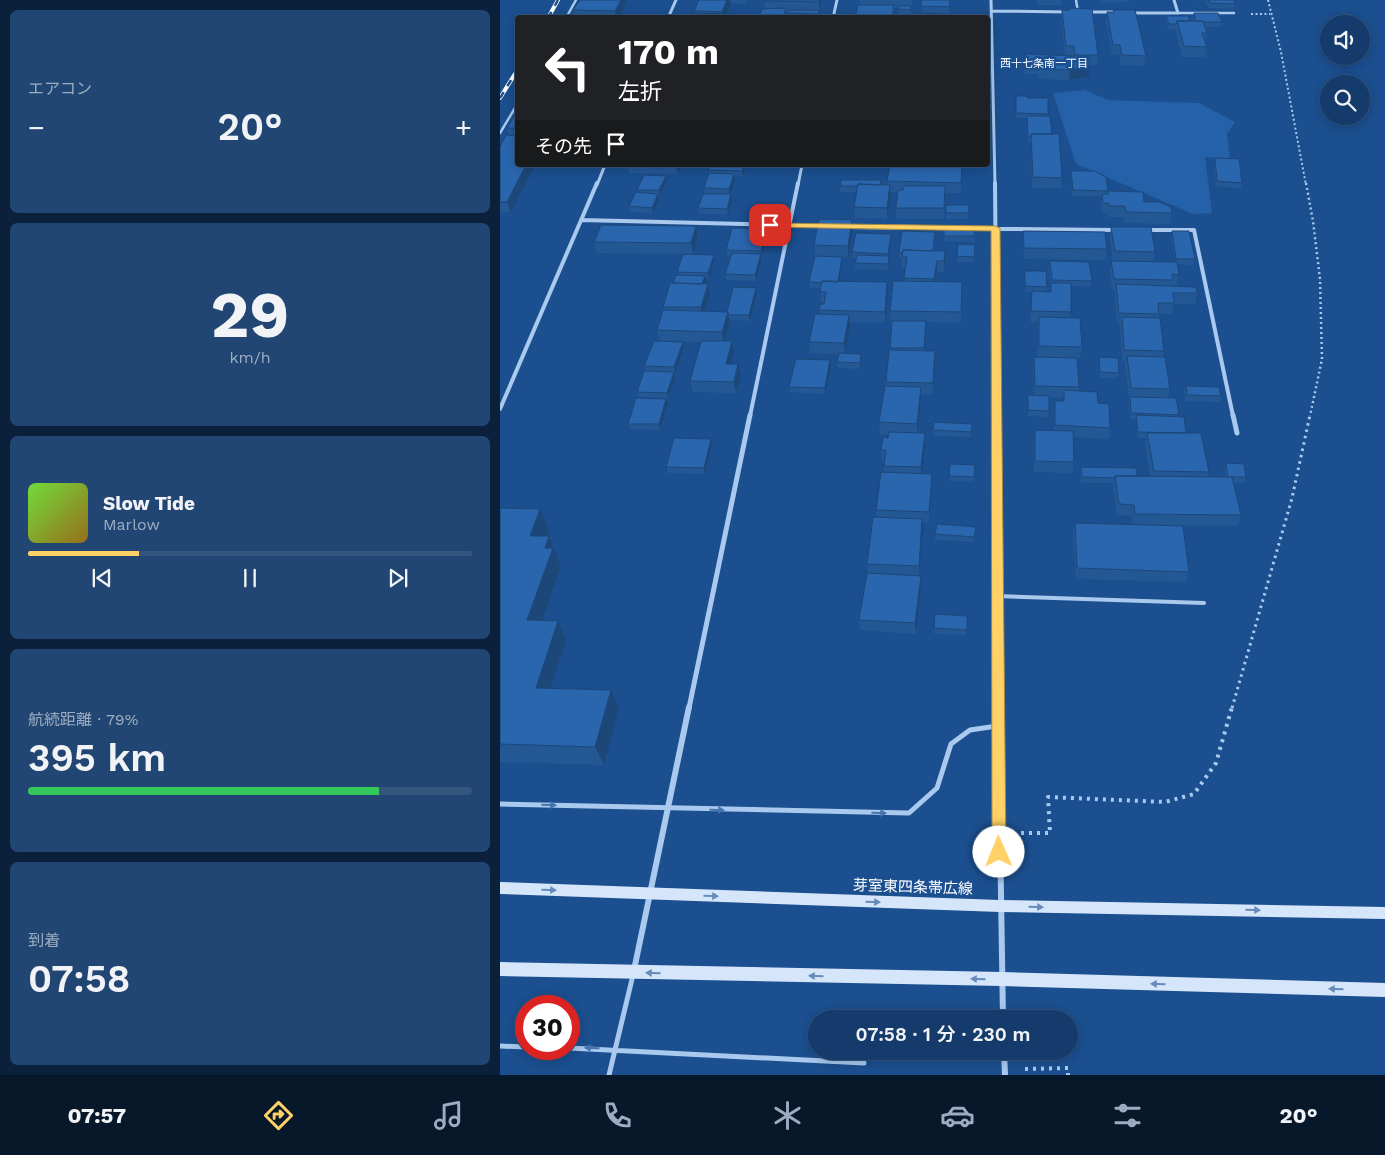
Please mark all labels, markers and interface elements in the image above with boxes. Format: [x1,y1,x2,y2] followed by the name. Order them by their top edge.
[1320,15,1370,125] map controls
[1320,15,1370,65] button: sound
[618,31,719,73] text: 170 m
[535,35,600,100] icon: left
[1000,57,1088,70] district label: 西十七条南一丁目
[1320,75,1370,125] button: search
[28,79,92,98] text: エアコン
[618,79,662,104] text: 左折
[218,105,282,149] text: 20°
[28,111,45,144] text: −
[455,111,472,144] text: +
[602,130,630,158] icon: arrive
[535,135,592,158] text: その先
[749,204,791,246] pin
[756,211,784,239] icon: arrive
[211,277,289,353] text: 29
[229,348,271,367] text: km/h
[103,492,195,515] text: Slow Tide
[103,515,160,534] text: Marlow
[88,564,116,592] icon: previous
[236,564,264,592] icon: pause
[384,564,412,592] icon: next
[28,710,138,729] text: 航続距離 · 79%
[28,736,166,780] text: 395 km
[541,801,557,809] one-way arrow
[709,806,725,814] one-way arrow
[871,809,887,817] one-way arrow
[972,825,1024,877] position arrow
[853,876,973,898] street label: 芽室東四条帯広線
[541,886,557,894] one-way arrow
[703,892,719,900] one-way arrow
[866,898,882,906] one-way arrow
[1028,903,1044,911] one-way arrow
[1245,906,1261,914] one-way arrow
[28,931,60,950] text: 到着
[28,957,130,1001] text: 07:58
[645,969,661,977] one-way arrow
[807,972,823,980] one-way arrow
[970,975,986,983] one-way arrow
[1150,980,1166,988] one-way arrow
[1328,985,1344,993] one-way arrow
[515,995,580,1060] speed limit sign: 30
[856,1023,1030,1046] text: 07:58 · 1 分 · 230 m
[584,1044,600,1052] one-way arrow
[261,1098,296,1133] icon: directions
[431,1098,466,1133] icon: music
[600,1098,635,1133] icon: phone
[770,1098,805,1133] icon: climate
[940,1098,975,1133] icon: car
[1110,1098,1145,1133] icon: filters
[67,1103,126,1128] text: 07:57
[1279,1103,1318,1128] text: 20°

